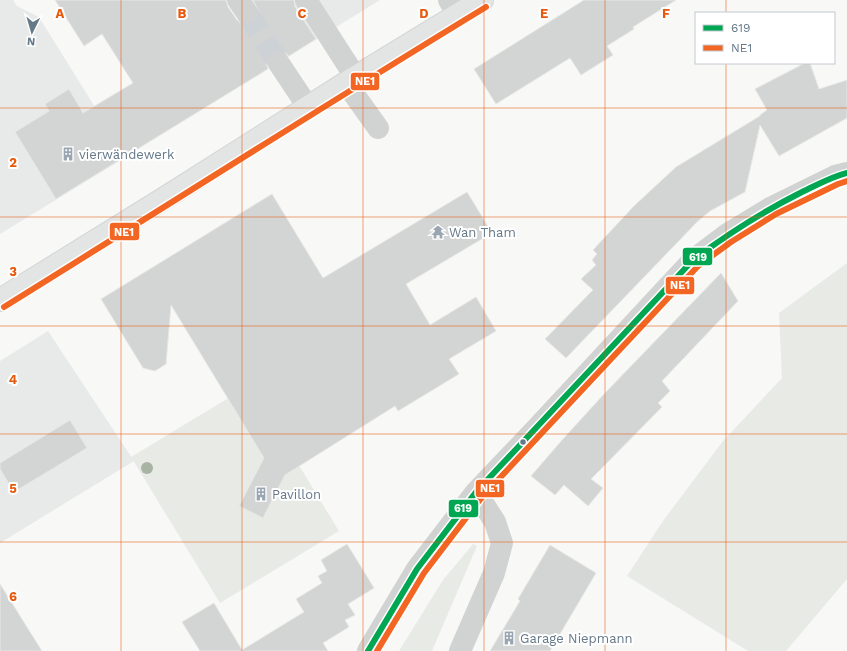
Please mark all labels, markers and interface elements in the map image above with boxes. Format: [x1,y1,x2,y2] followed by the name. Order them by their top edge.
[56,6,65,21] text: A
[178,6,187,21] text: B
[298,6,307,21] text: C
[419,6,429,21] text: D
[540,6,548,21] text: E
[662,6,670,21] text: F
[12,12,52,52] north arrow
[695,12,835,64] legend
[731,21,750,35] text: 619
[27,35,36,48] text: N
[731,41,752,55] text: NE1
[350,72,380,91] line badge: NE1
[355,75,375,88] text: NE1
[60,146,76,162] building icon: vierwändewerk
[79,147,175,162] place label: vierwändewerk
[9,155,17,170] text: 2
[109,222,140,241] line badge: NE1
[430,224,446,240] temple icon: Wan Tham
[449,225,516,240] place label: Wan Tham
[114,226,134,239] text: NE1
[682,247,713,266] line badge: 619
[689,251,707,264] text: 619
[9,264,17,279] text: 3
[665,276,695,295] line badge: NE1
[670,279,690,292] text: NE1
[9,372,18,387] text: 4
[518,437,528,447] unlabelled marker
[475,479,505,498] line badge: NE1
[9,481,17,496] text: 5
[480,482,500,495] text: NE1
[253,486,269,502] building icon: Pavillon
[272,487,321,502] place label: Pavillon
[448,499,479,518] line badge: 619
[454,502,472,515] text: 619
[9,589,17,604] text: 6
[501,630,517,646] building icon: Garage Niepmann
[520,631,633,646] place label: Garage Niepmann

